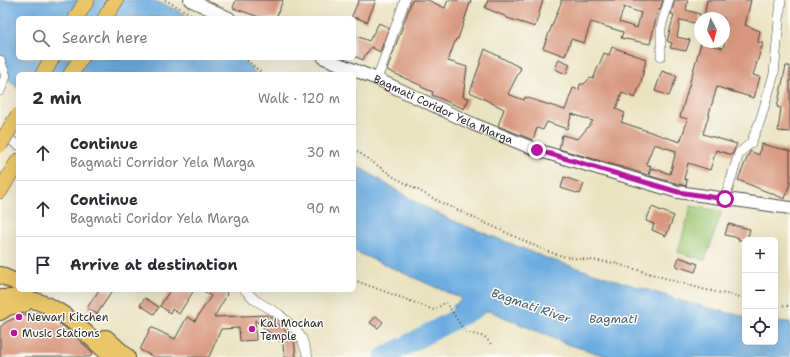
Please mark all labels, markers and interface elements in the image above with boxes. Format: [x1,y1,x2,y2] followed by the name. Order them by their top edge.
[694,12,730,48] north arrow
[16,16,356,60] search box
[30,27,52,49] icon: search
[62,28,148,48] text: Search here
[371,71,516,147] street label: Bagmati Coridor Yela Marga
[32,87,82,109] text: 2 min
[258,90,340,107] text: Walk · 120 m
[70,134,138,154] text: Continue
[528,141,546,159] route end
[32,142,54,164] icon: ahead
[306,144,340,161] text: 30 m
[70,154,255,171] text: Bagmati Corridor Yela Marga
[70,190,138,210] text: Continue
[716,190,734,208] route start
[32,198,54,220] icon: ahead
[306,200,340,217] text: 90 m
[70,210,249,227] text: Bagmati Coridor Yela Marga
[742,237,778,345] map controls
[742,237,778,273] button: +
[32,254,54,276] icon: arrive
[70,255,238,275] text: Arrive at destination
[742,273,778,309] button: −
[489,285,573,327] water label: Bagmati River
[742,309,778,345] button: locate
[27,310,109,325] place label: Newari Kitchen
[589,311,638,327] water label: Bagmati
[14,312,24,322] marker: Newari Kitchen
[260,316,324,344] place label: Kal Mochan Temple
[247,324,257,334] marker: Kal Mochan Temple
[22,326,100,341] place label: Music Stations
[9,328,19,338] marker: Music Stations

